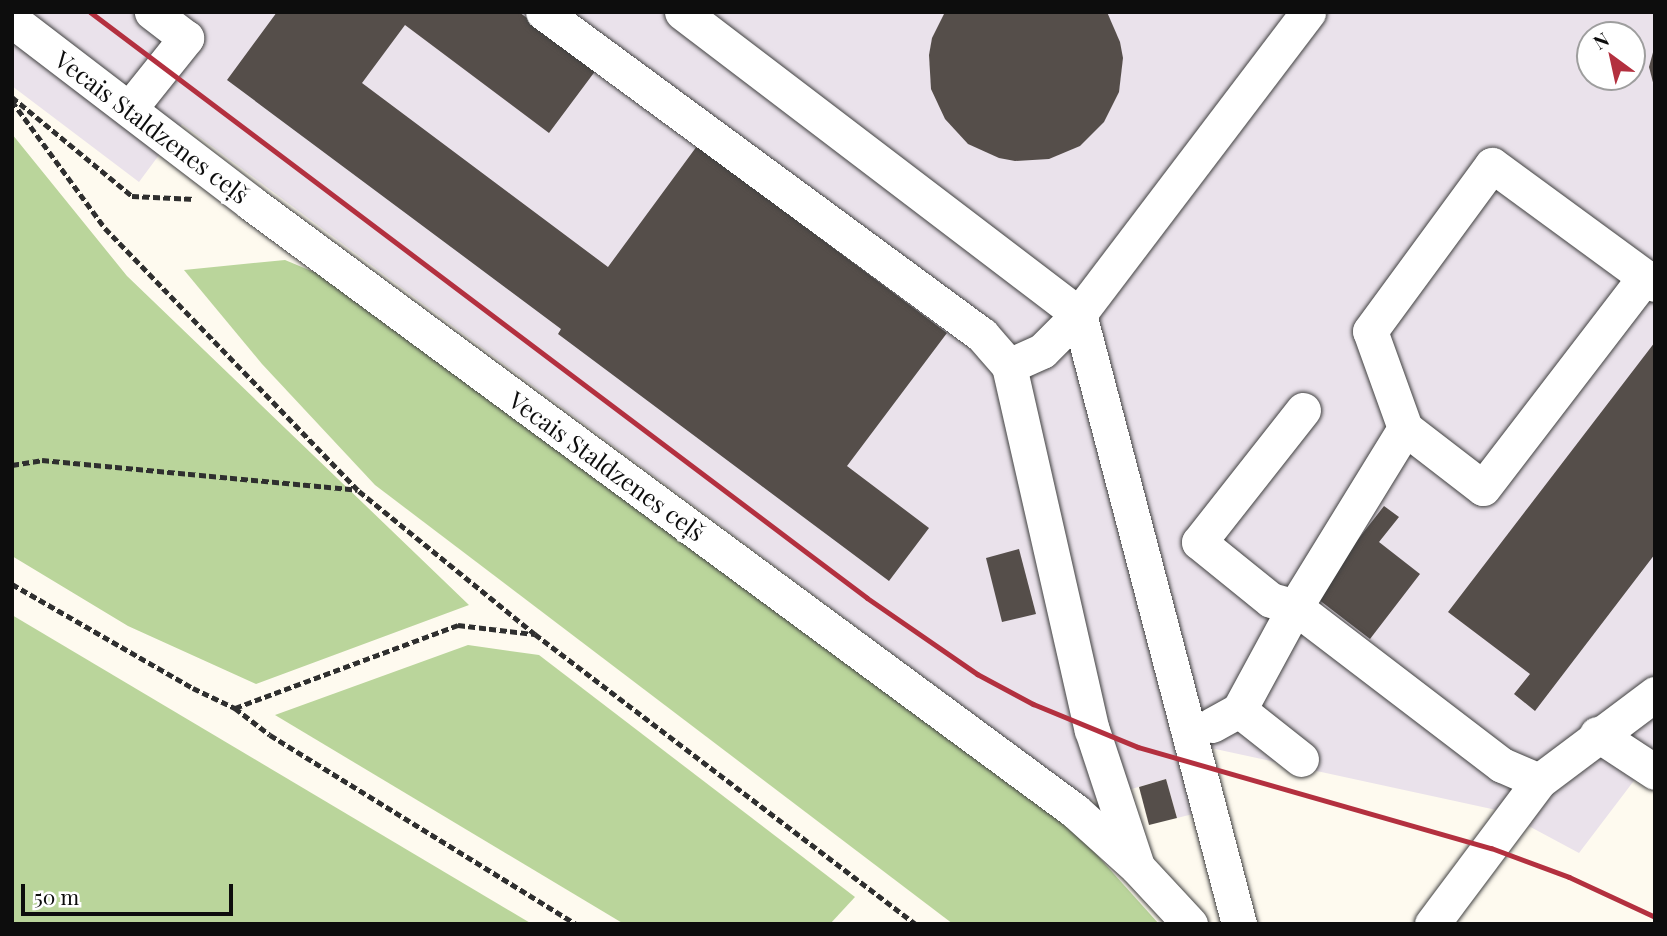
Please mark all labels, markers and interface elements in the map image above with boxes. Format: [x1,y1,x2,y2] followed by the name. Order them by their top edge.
[1576,21,1646,91] north arrow
[1588,25,1613,55] text: N
[49,45,255,209] street label: Vecais Staldzenes ceļš
[503,385,711,547] street label: Vecais Staldzenes ceļš
[24,870,236,914] scale bar
[34,882,79,910] text: 50 m

